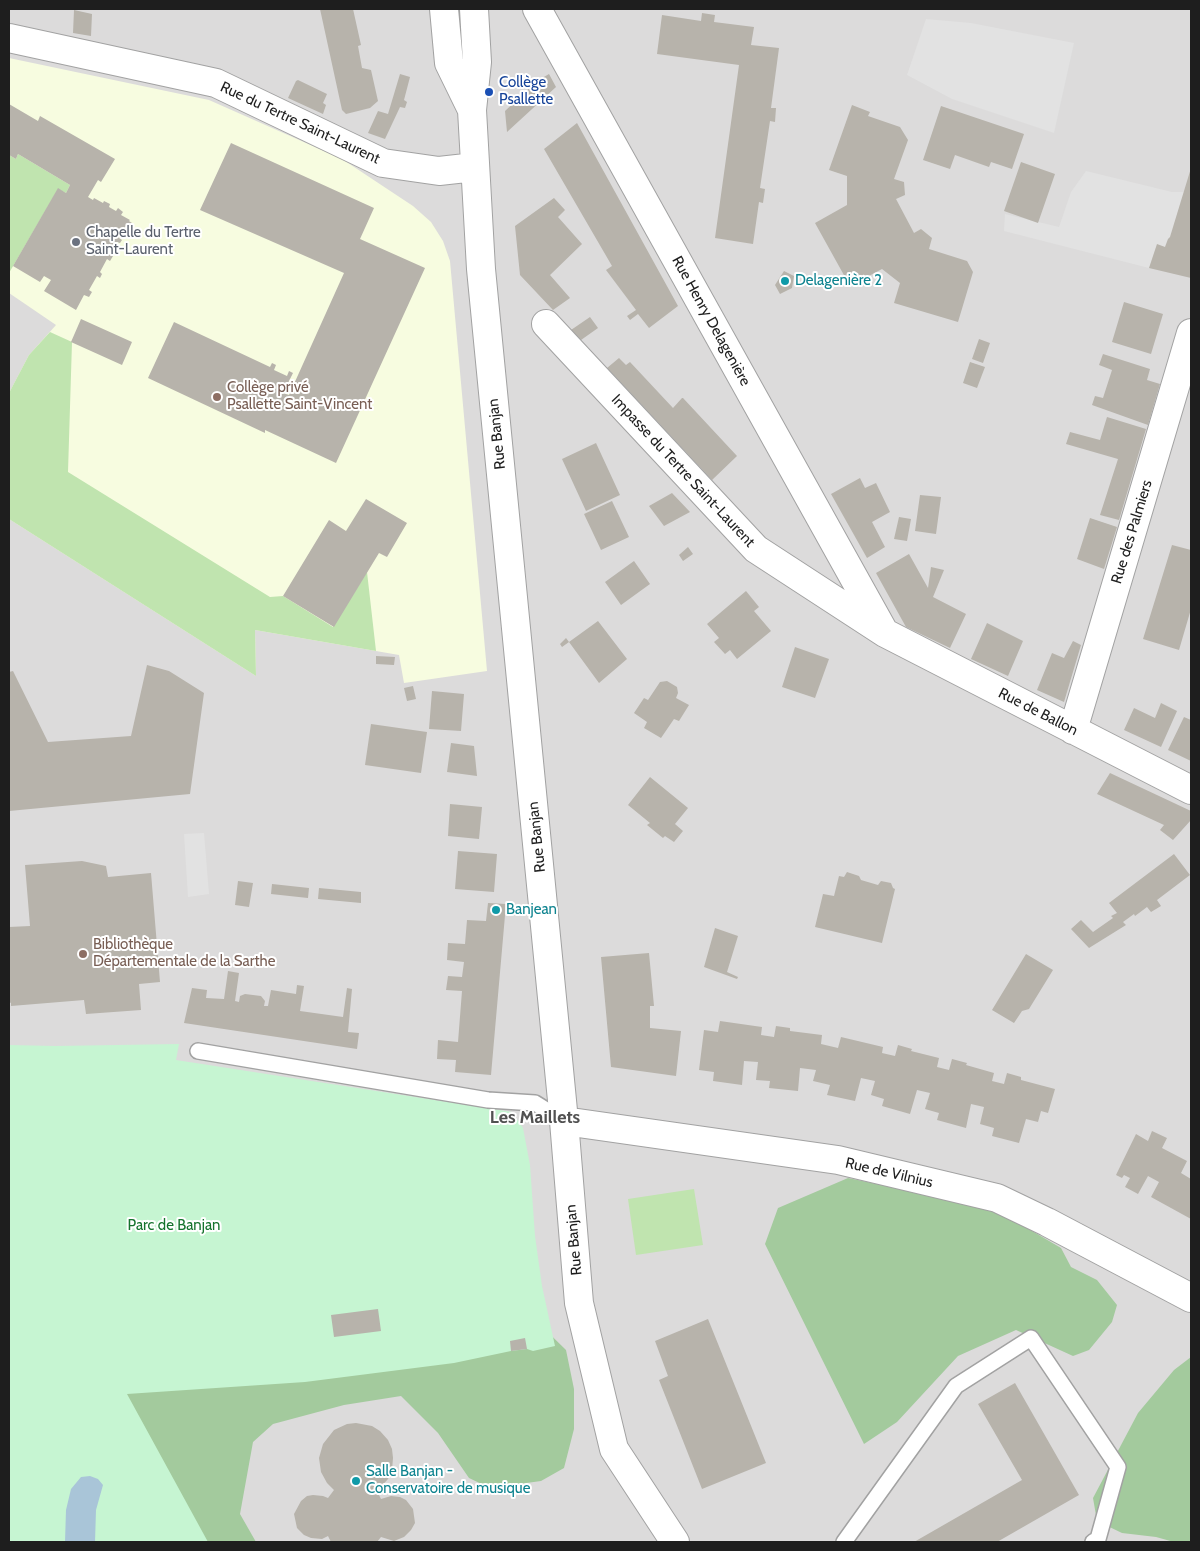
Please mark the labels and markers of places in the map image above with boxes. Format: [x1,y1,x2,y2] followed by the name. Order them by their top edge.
[499,74,553,109] place label: Collège Psallette
[483,86,495,98] marker: Collège Psallette
[86,224,201,259] place label: Chapelle du Tertre Saint-Laurent
[70,236,82,248] marker: Chapelle du Tertre Saint-Laurent
[795,272,882,290] place label: Delagenière 2
[779,275,791,287] marker: Delagenière 2
[227,379,372,414] place label: Collège privé Psallette Saint-Vincent
[211,391,223,403] marker: Collège privé Psallette Saint-Vincent
[506,901,557,919] place label: Banjean
[490,904,502,916] marker: Banjean
[93,936,275,971] place label: Bibliothèque Départementale de la Sarthe
[77,948,89,960] marker: Bibliothèque Départementale de la Sarthe
[366,1463,530,1498] place label: Salle Banjan - Conservatoire de musique
[350,1475,362,1487] marker: Salle Banjan - Conservatoire de musique

